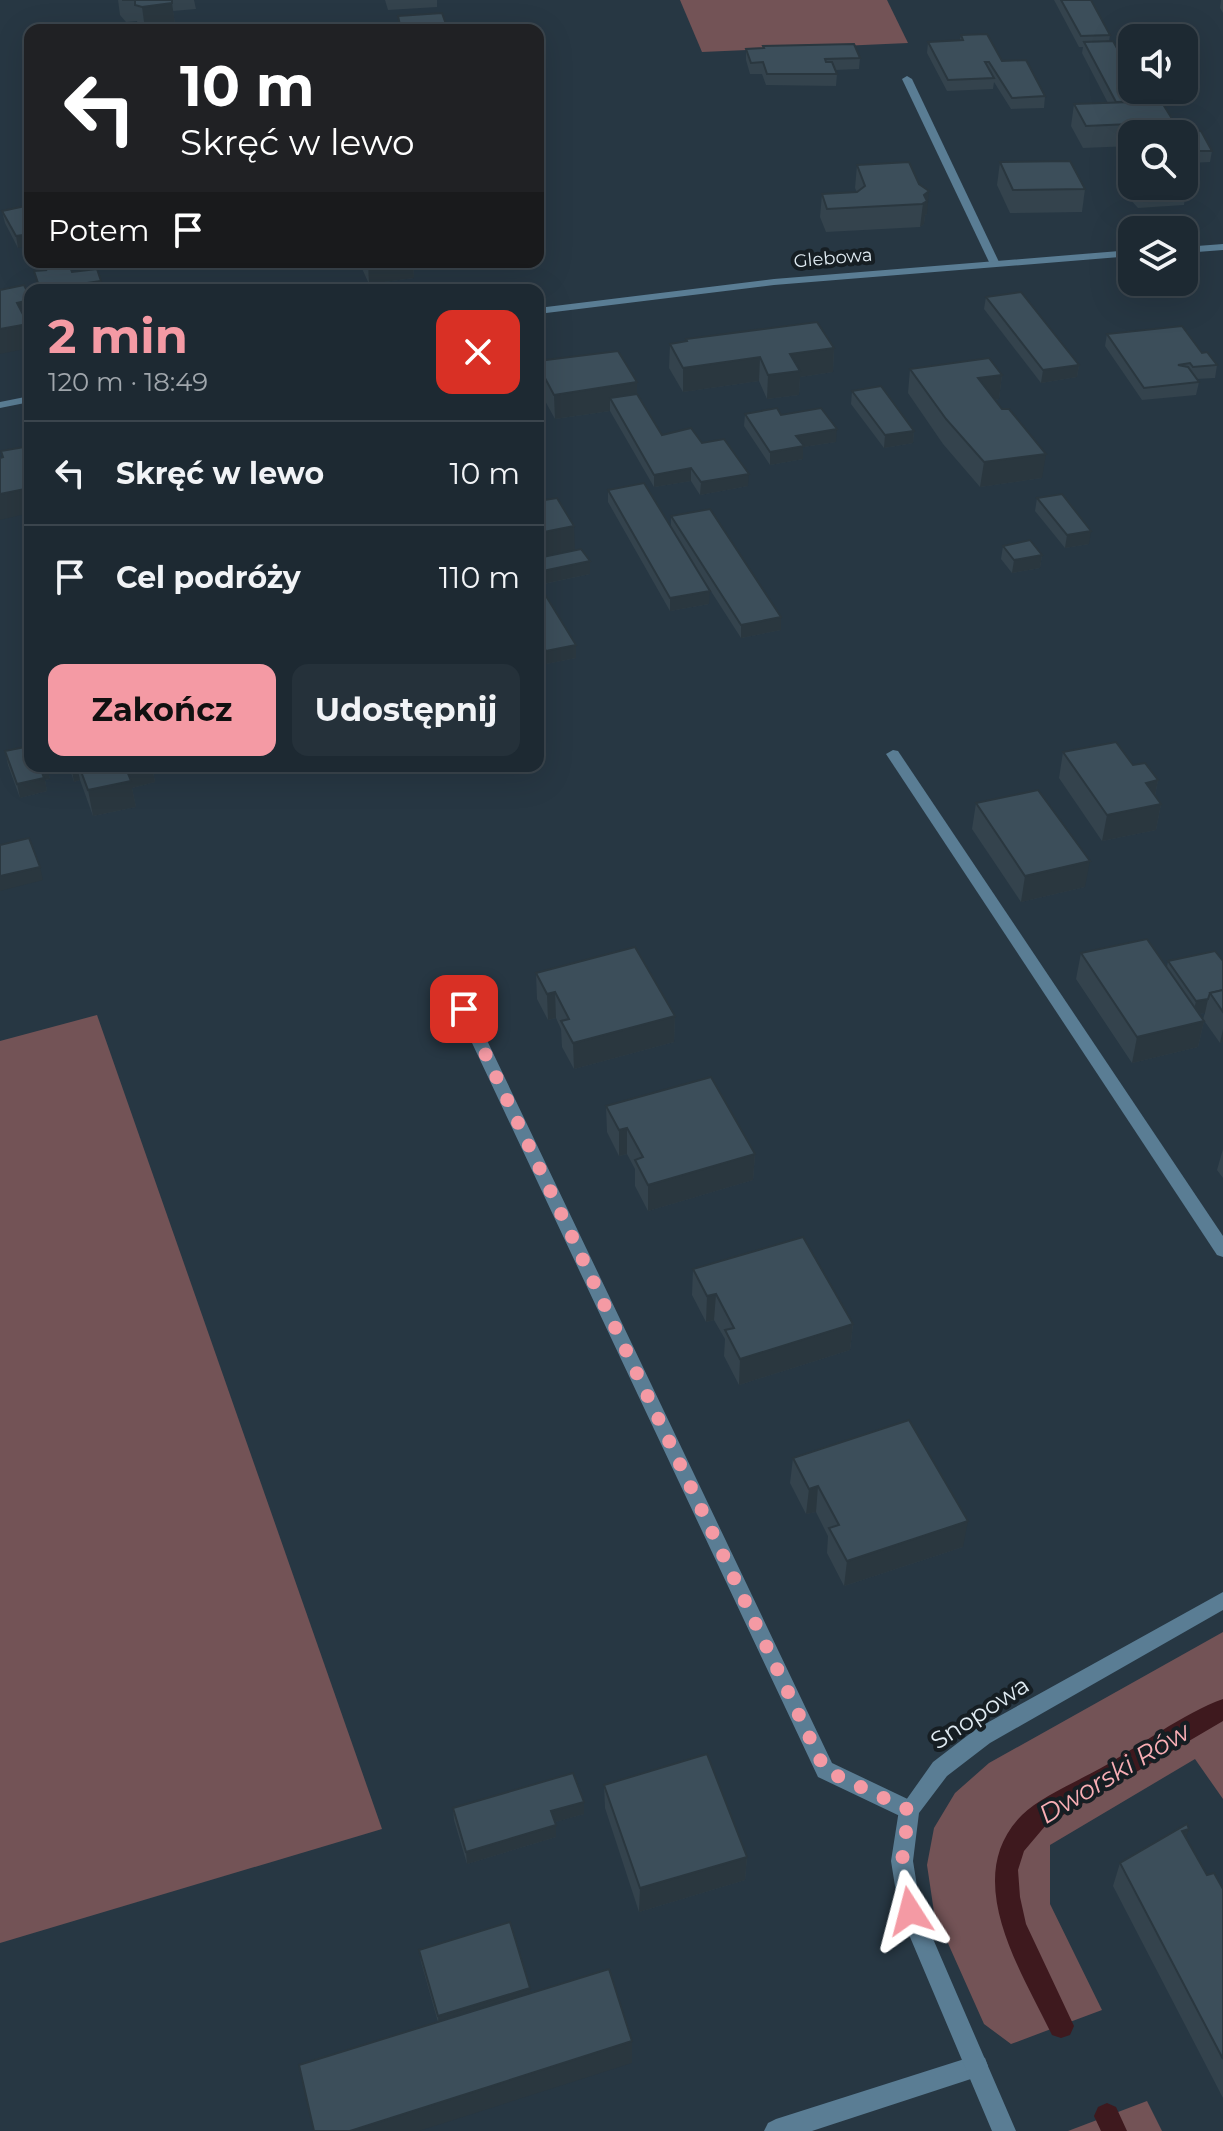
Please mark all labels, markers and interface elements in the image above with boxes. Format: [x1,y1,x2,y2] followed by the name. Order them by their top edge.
[1118,24,1198,296] map controls
[1118,24,1198,104] button: sound
[180,52,315,120] text: 10 m
[48,56,152,160] icon: left
[180,120,415,164] text: Skręć w lewo
[1118,120,1198,200] button: search
[166,208,210,252] icon: arrive
[48,212,150,249] text: Potem
[1118,216,1198,296] button: layers
[793,244,873,272] street label: Glebowa
[48,307,188,365] text: 2 min
[436,310,520,394] button: close
[48,366,208,398] text: 120 m · 18:49
[48,451,92,495] icon: left
[116,455,324,492] text: Skręć w lewo
[450,455,520,492] text: 10 m
[48,555,92,599] icon: arrive
[116,559,301,596] text: Cel podróży
[439,559,520,596] text: 110 m
[48,664,276,756] button: Zakończ
[292,664,520,756] button: Udostępnij
[430,975,498,1043] pin
[442,987,486,1031] icon: arrive
[925,1670,1034,1755] street label: Snopowa
[1033,1714,1197,1831] water label: Dworski Rów
[868,1869,952,1953] position arrow

